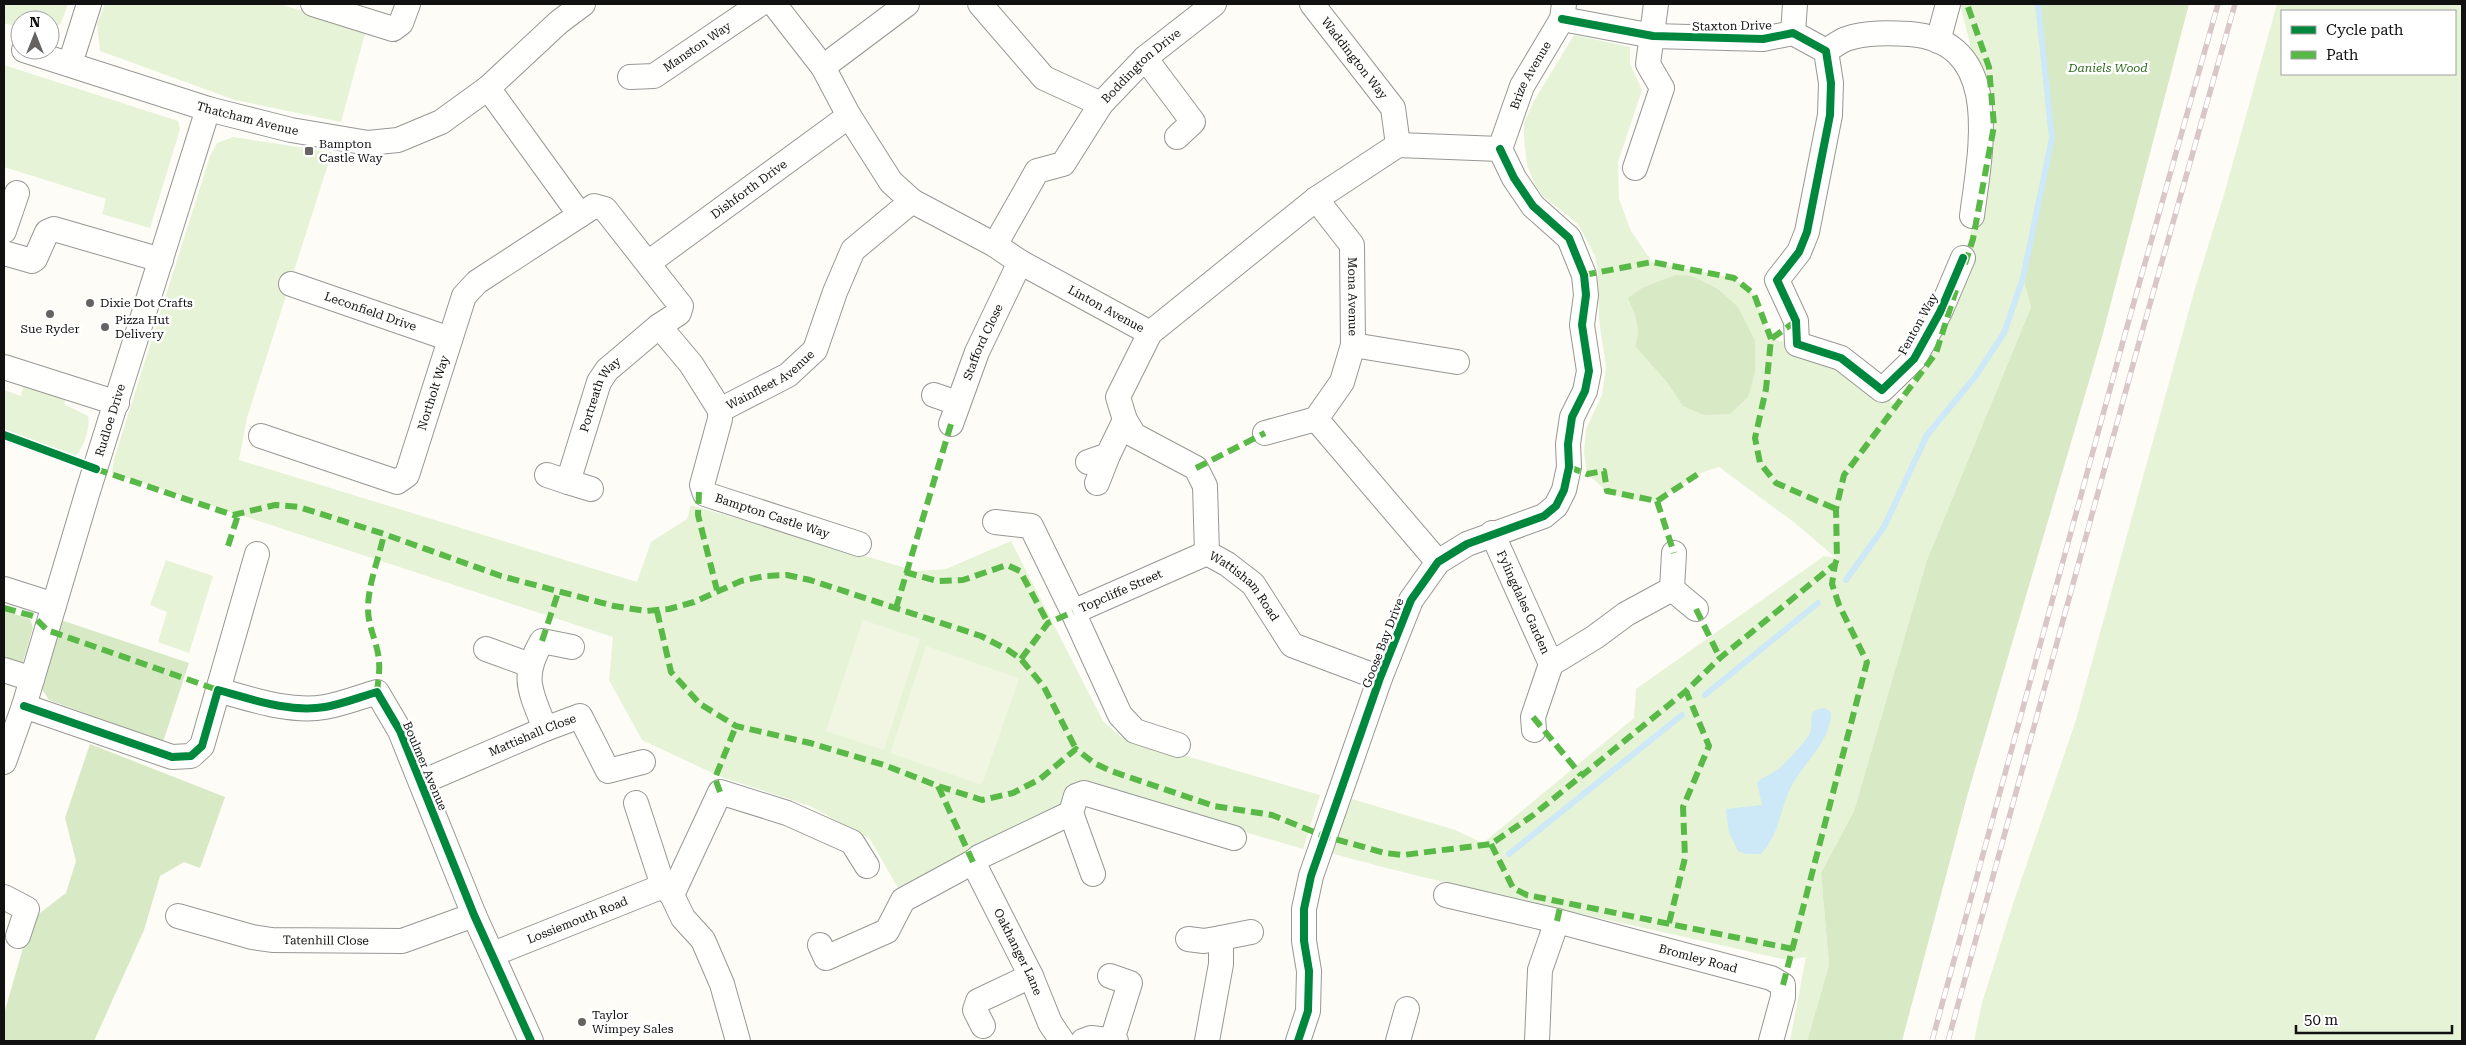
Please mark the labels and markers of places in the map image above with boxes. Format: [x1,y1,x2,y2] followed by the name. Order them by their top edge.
[319,137,383,165] place label: Bampton Castle Way
[303,145,315,157] marker: Bampton Castle Way
[100,296,193,310] place label: Dixie Dot Crafts
[84,297,96,309] marker: Dixie Dot Crafts
[44,308,56,320] marker: Sue Ryder
[115,313,170,341] place label: Pizza Hut Delivery
[99,321,111,333] marker: Pizza Hut Delivery
[21,322,79,336] place label: Sue Ryder
[592,1008,674,1036] place label: Taylor Wimpey Sales
[576,1016,588,1028] marker: Taylor Wimpey Sales

